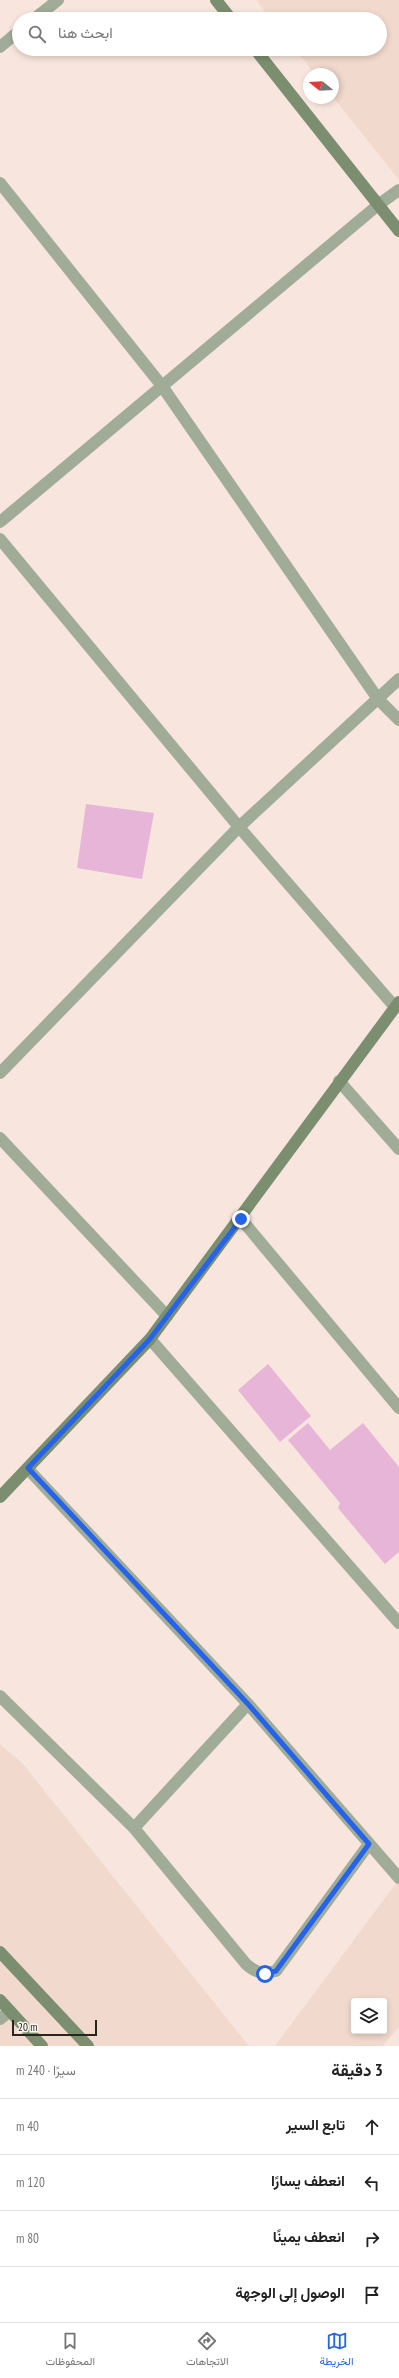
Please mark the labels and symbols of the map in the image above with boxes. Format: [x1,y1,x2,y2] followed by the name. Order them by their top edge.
[303,68,339,104] north arrow
[232,1210,250,1228] route end
[256,1965,274,1983] route start
[12,2018,97,2037] scale bar

